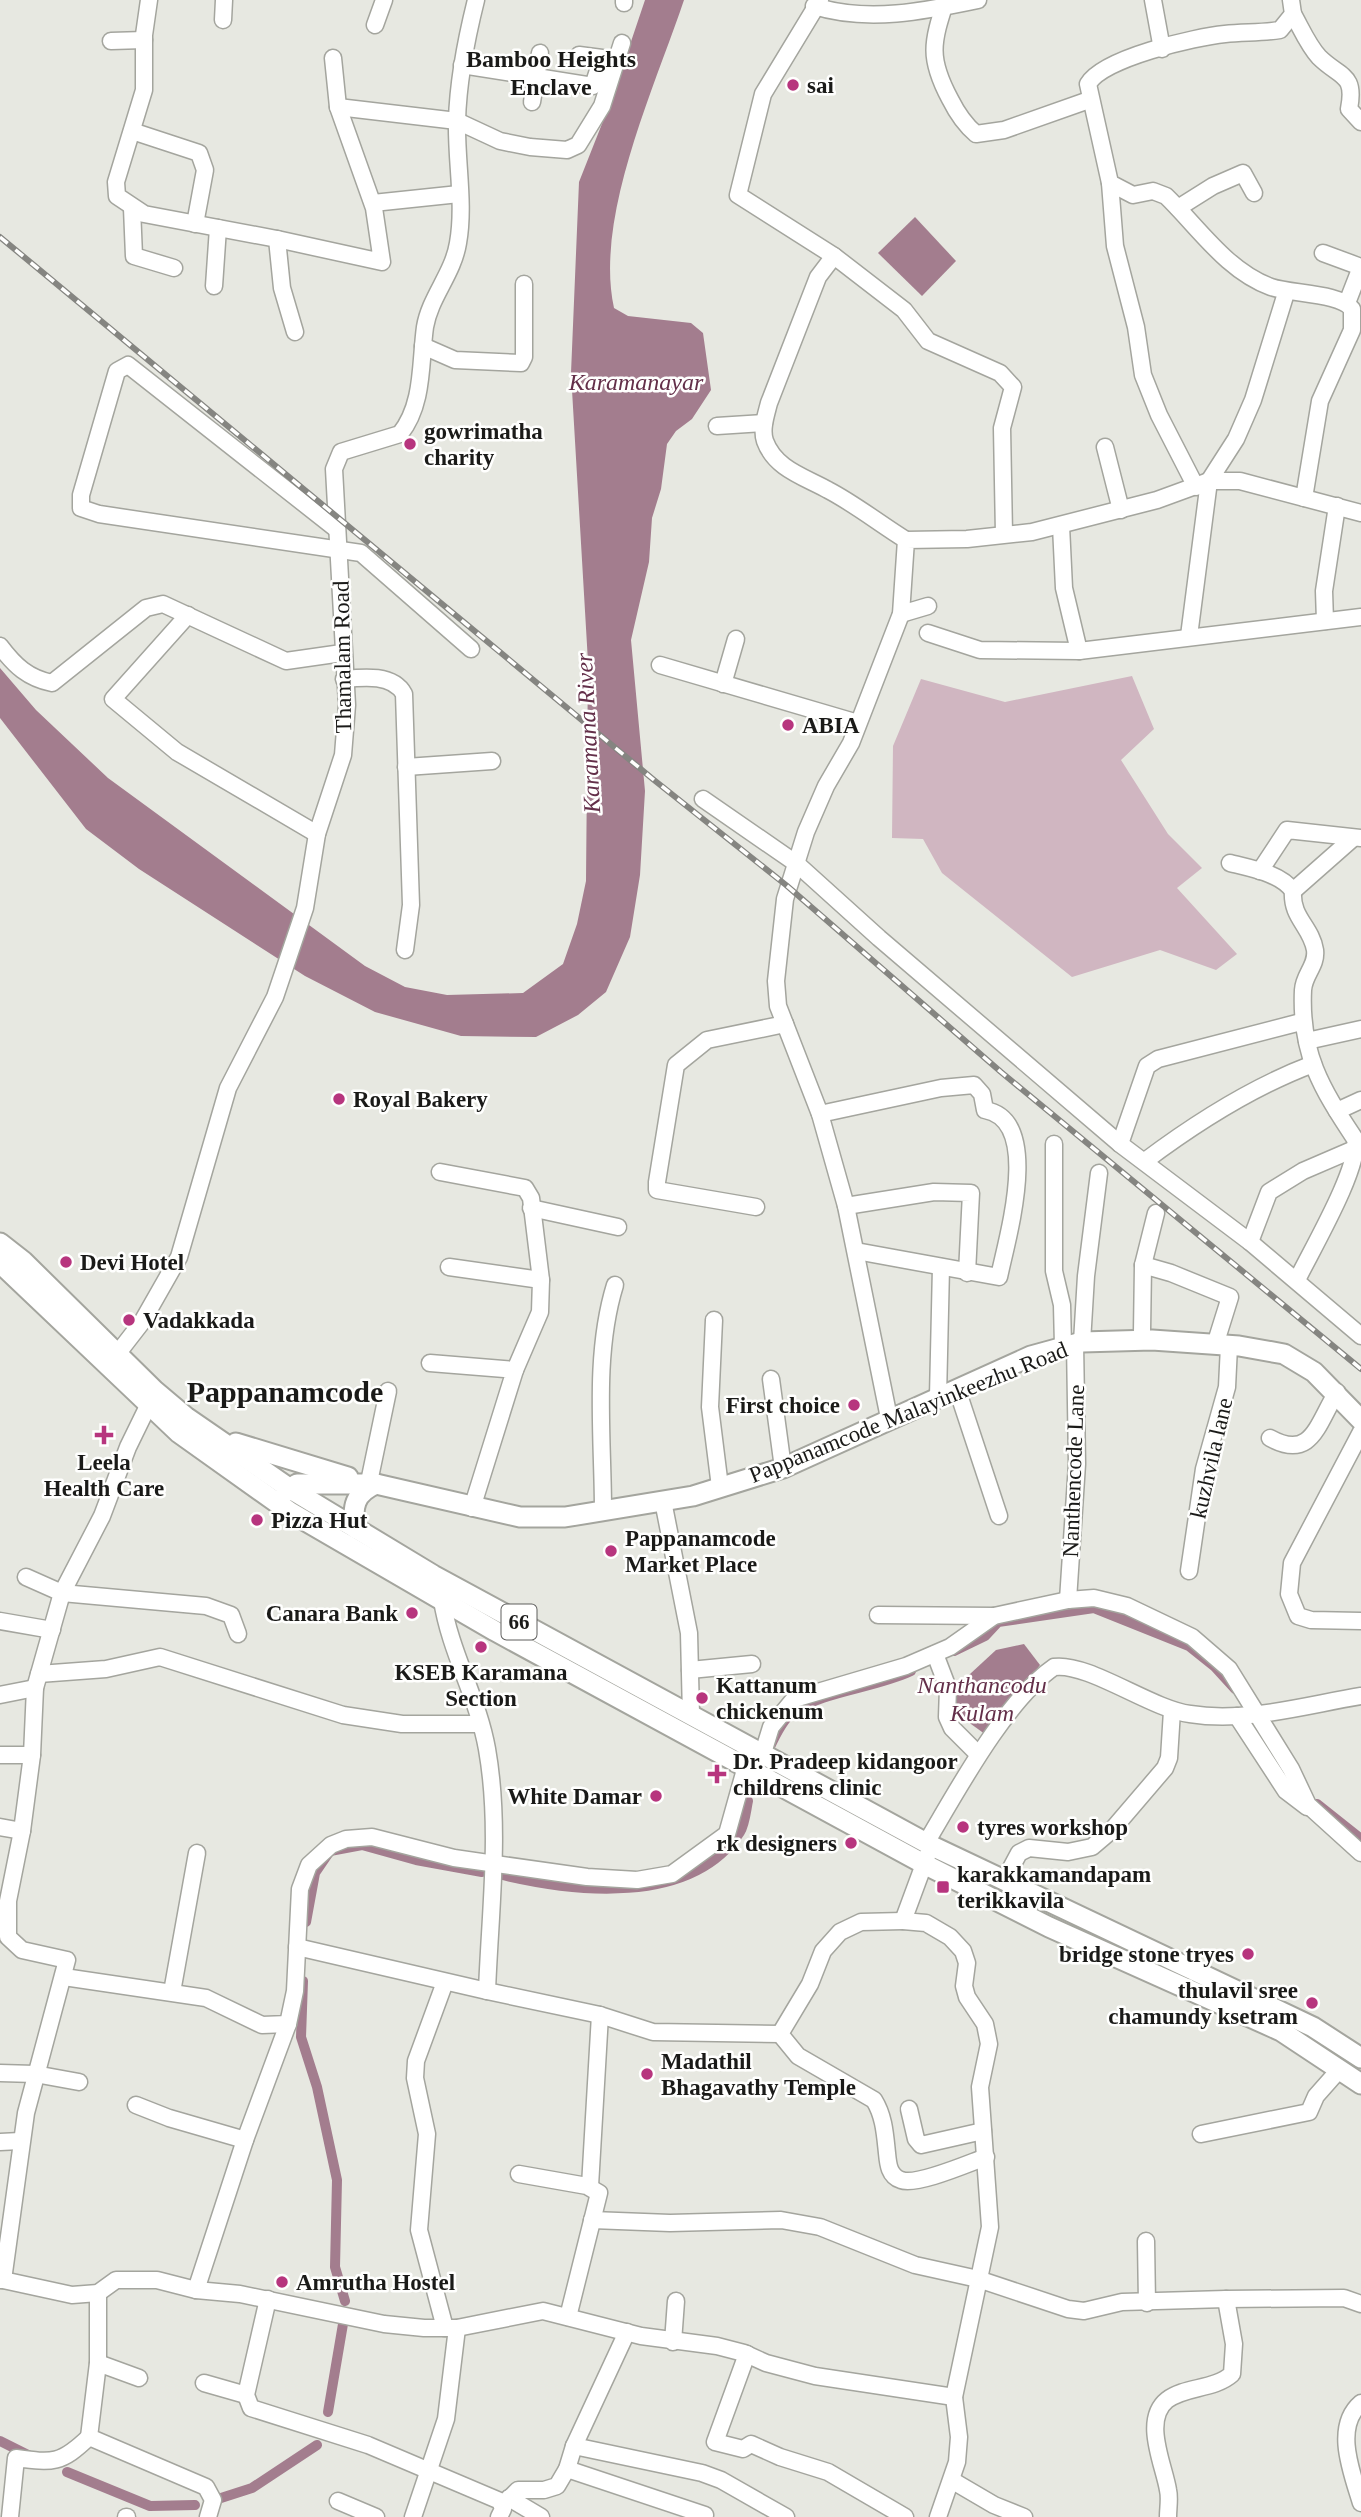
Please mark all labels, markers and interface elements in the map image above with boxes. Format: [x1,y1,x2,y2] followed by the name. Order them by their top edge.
[466,46,636,100] district label: Bamboo Heights Enclave
[807,73,834,98] place label: sai
[785,77,801,93] marker: sai
[568,369,704,395] water label: Karamanayar
[424,419,543,470] place label: gowrimatha charity
[402,436,418,452] marker: gowrimatha charity
[329,580,356,734] street label: Thamalam Road
[571,651,605,815] water label: Karamana River
[802,713,860,738] place label: ABIA
[780,717,796,733] marker: ABIA
[353,1087,488,1112] place label: Royal Bakery
[331,1091,347,1107] marker: Royal Bakery
[80,1250,184,1275] place label: Devi Hotel
[58,1254,74,1270] marker: Devi Hotel
[143,1308,255,1333] place label: Vadakkada
[121,1312,137,1328] marker: Vadakkada
[745,1337,1071,1488] street label: Pappanamcode Malayinkeezhu Road
[187,1375,383,1408] district label: Pappanamcode
[1058,1384,1089,1558] street label: Nanthencode Lane
[726,1393,840,1418] place label: First choice
[1185,1395,1238,1521] street label: kuzhvila lane
[846,1397,862,1413] marker: First choice
[94,1425,114,1445] marker: Leela Health Care
[44,1450,164,1501] place label: Leela Health Care
[271,1508,368,1533] place label: Pizza Hut
[249,1512,265,1528] marker: Pizza Hut
[625,1526,776,1577] place label: Pappanamcode Market Place
[603,1543,619,1559] marker: Pappanamcode Market Place
[266,1601,398,1626] place label: Canara Bank
[502,1604,536,1640] road number: 66
[404,1605,420,1621] marker: Canara Bank
[473,1639,489,1655] marker: KSEB Karamana Section
[394,1660,568,1711] place label: KSEB Karamana Section
[916,1672,1047,1726] water label: Nanthancodu Kulam
[716,1673,823,1724] place label: Kattanum chickenum
[694,1690,710,1706] marker: Kattanum chickenum
[733,1749,958,1800] place label: Dr. Pradeep kidangoor childrens clinic
[707,1764,727,1784] marker: Dr. Pradeep kidangoor childrens clinic
[507,1784,642,1809] place label: White Damar
[648,1788,664,1804] marker: White Damar
[977,1815,1128,1840] place label: tyres workshop
[955,1819,971,1835] marker: tyres workshop
[716,1831,837,1856] place label: rk designers
[843,1835,859,1851] marker: rk designers
[957,1862,1151,1913] place label: karakkamandapam terikkavila
[935,1879,951,1895] marker: karakkamandapam terikkavila
[1059,1942,1234,1967] place label: bridge stone tryes
[1240,1946,1256,1962] marker: bridge stone tryes
[1108,1978,1298,2029] place label: thulavil sree chamundy ksetram
[1304,1995,1320,2011] marker: thulavil sree chamundy ksetram
[661,2049,856,2100] place label: Madathil Bhagavathy Temple
[639,2066,655,2082] marker: Madathil Bhagavathy Temple
[296,2270,455,2295] place label: Amrutha Hostel
[274,2274,290,2290] marker: Amrutha Hostel

